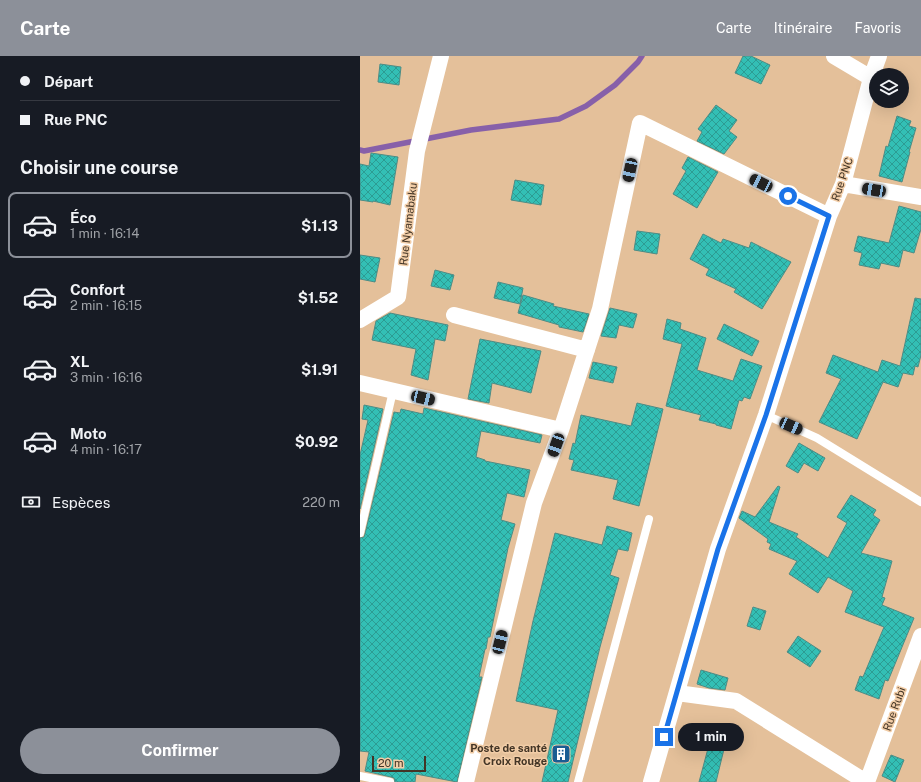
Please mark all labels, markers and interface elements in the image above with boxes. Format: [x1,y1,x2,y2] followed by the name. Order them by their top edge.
[20,17,70,39] text: Carte
[716,20,752,36] text: Carte
[774,20,832,36] text: Itinéraire
[854,20,901,36] text: Favoris
[869,68,909,108] map controls
[869,68,909,108] button: layers
[44,73,93,90] text: Départ
[44,111,108,128] text: Rue PNC
[829,156,855,202] street label: Rue PNC
[20,157,178,178] text: Choisir une course
[622,157,638,183] car
[748,172,774,194] car
[397,182,419,266] street label: Rue Nyamabaku
[861,182,887,198] car
[779,187,797,205] route start
[22,207,58,243] icon: car
[70,209,96,226] text: Éco
[301,217,338,234] text: $1.13
[70,226,140,241] text: 1 min · 16:14
[22,279,58,315] icon: car
[70,281,125,298] text: Confort
[298,289,338,306] text: $1.52
[70,298,142,313] text: 2 min · 16:15
[22,351,58,387] icon: car
[70,353,89,370] text: XL
[301,361,338,378] text: $1.91
[70,370,142,385] text: 3 min · 16:16
[410,389,436,407] car
[778,416,804,436] car
[22,423,58,459] icon: car
[70,425,107,442] text: Moto
[546,432,566,458] car
[295,433,338,450] text: $0.92
[70,442,142,457] text: 4 min · 16:17
[20,491,42,513] icon: cash
[52,494,110,511] text: Espèces
[302,495,340,510] text: 220 m
[491,629,509,655] car
[881,685,907,733] street label: Rue Rubi
[678,723,744,751] callout: 1 min
[20,728,340,774] button: Confirmer
[655,728,673,746] route end
[695,729,727,744] text: 1 min
[470,742,547,767] place label: Poste de santé Croix Rouge
[550,743,572,765] building icon: Poste de santé Croix Rouge
[372,754,426,773] scale bar
[378,757,403,769] text: 20 m

